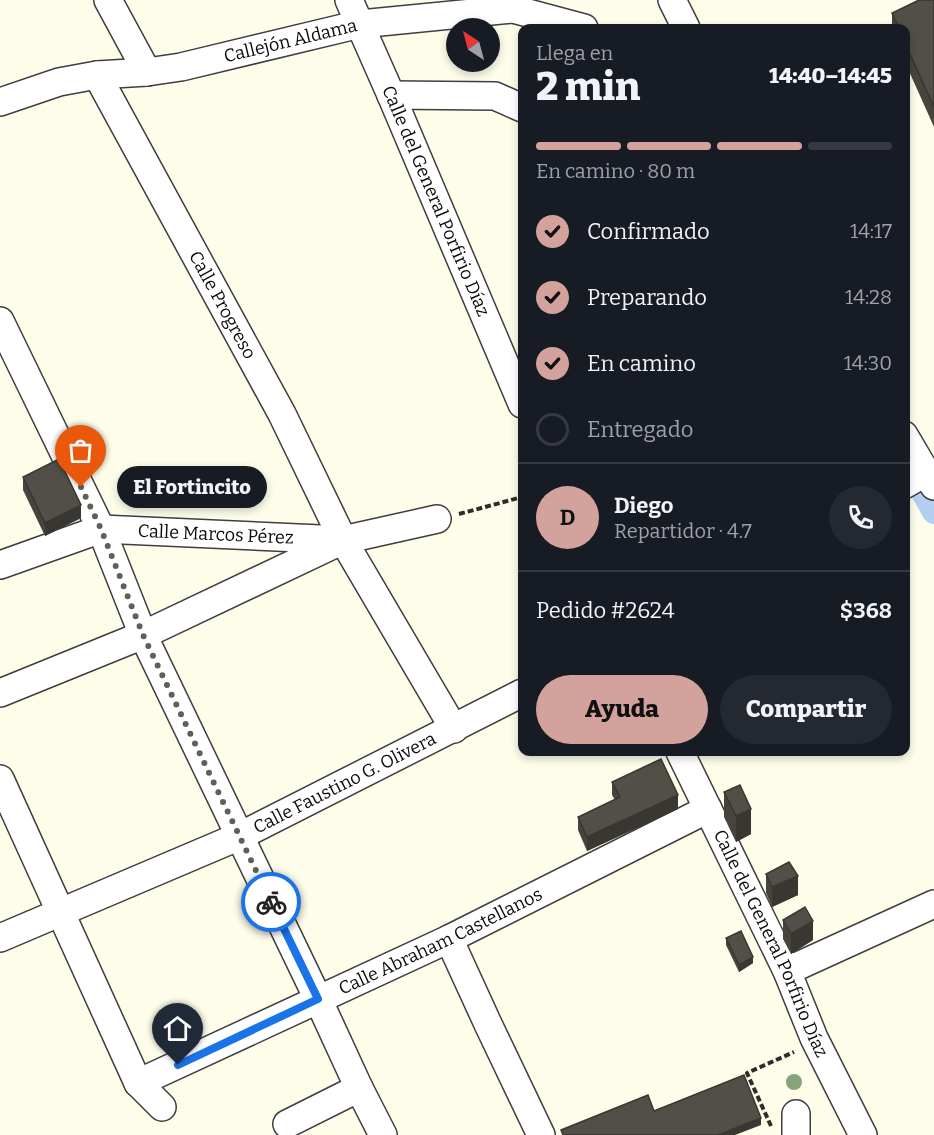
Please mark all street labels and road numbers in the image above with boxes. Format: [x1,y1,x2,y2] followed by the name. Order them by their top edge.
[222,14,359,67] street label: Callejón Aldama
[377,82,495,320] street label: Calle del General Porfirio Díaz
[184,247,261,363] street label: Calle Progreso
[137,520,294,549] street label: Calle Marcos Pérez
[250,727,440,838] street label: Calle Faustino G. Olivera
[709,826,833,1061] street label: Calle del General Porfirio Díaz
[335,883,546,1000] street label: Calle Abraham Castellanos

